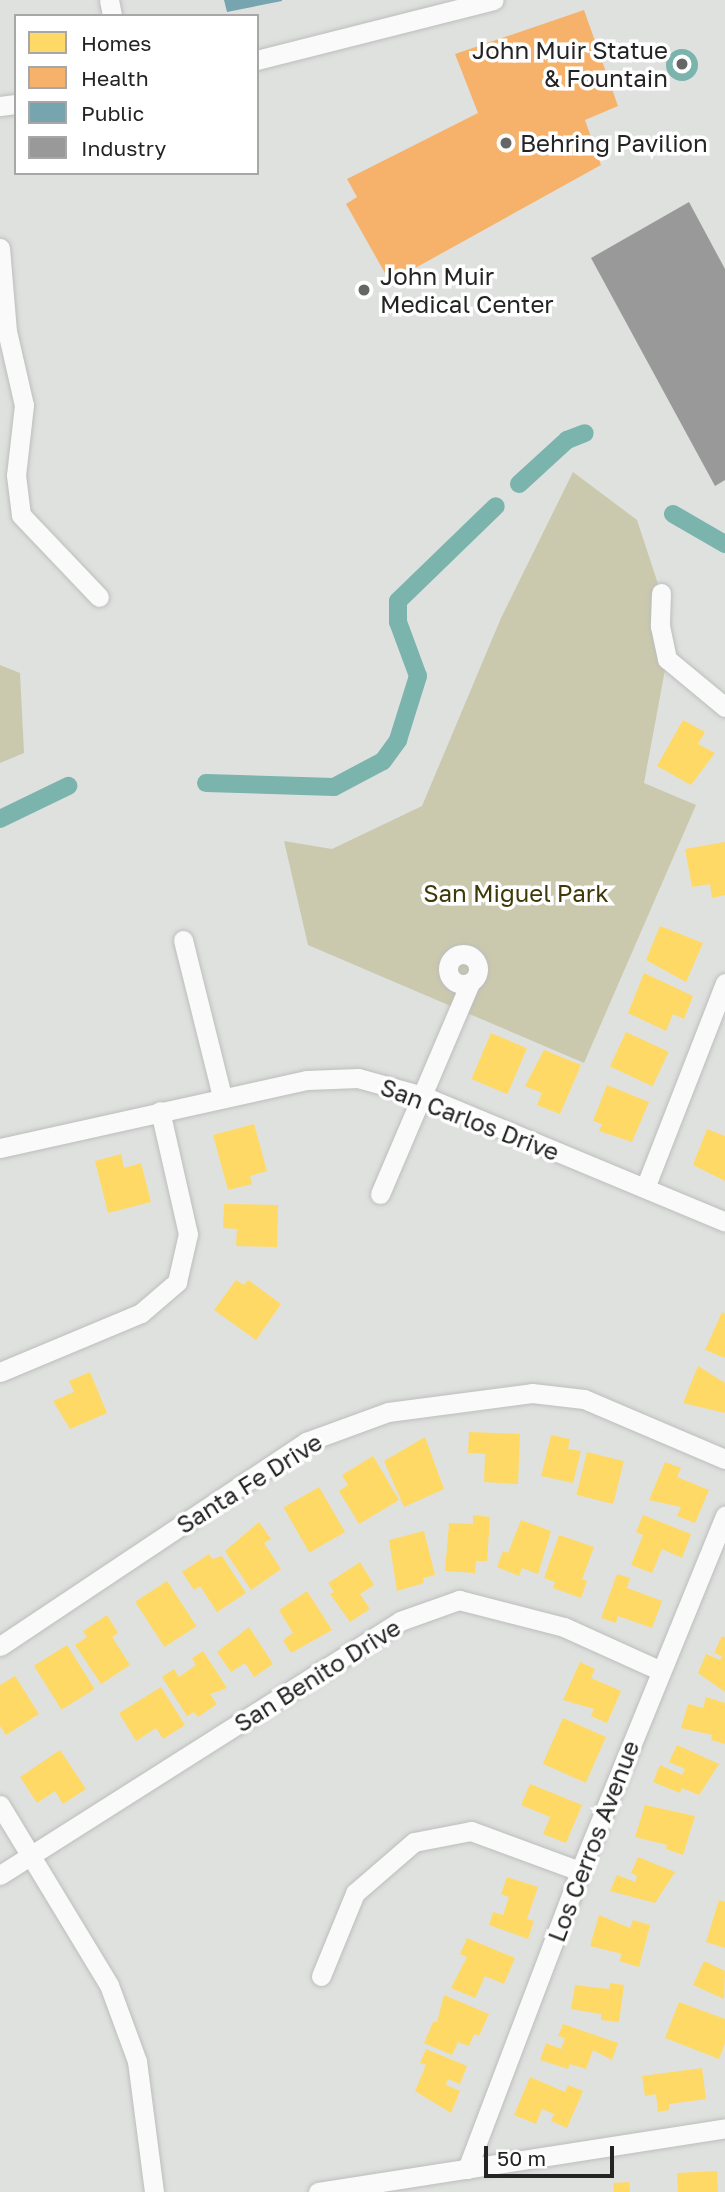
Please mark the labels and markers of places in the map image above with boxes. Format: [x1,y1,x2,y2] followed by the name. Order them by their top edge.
[472,36,668,92] place label: John Muir Statue & Fountain
[674,56,690,72] marker: John Muir Statue & Fountain
[520,129,708,157] place label: Behring Pavilion
[498,135,514,151] marker: Behring Pavilion
[380,262,554,318] place label: John Muir Medical Center
[354,280,374,300] marker: John Muir Medical Center

